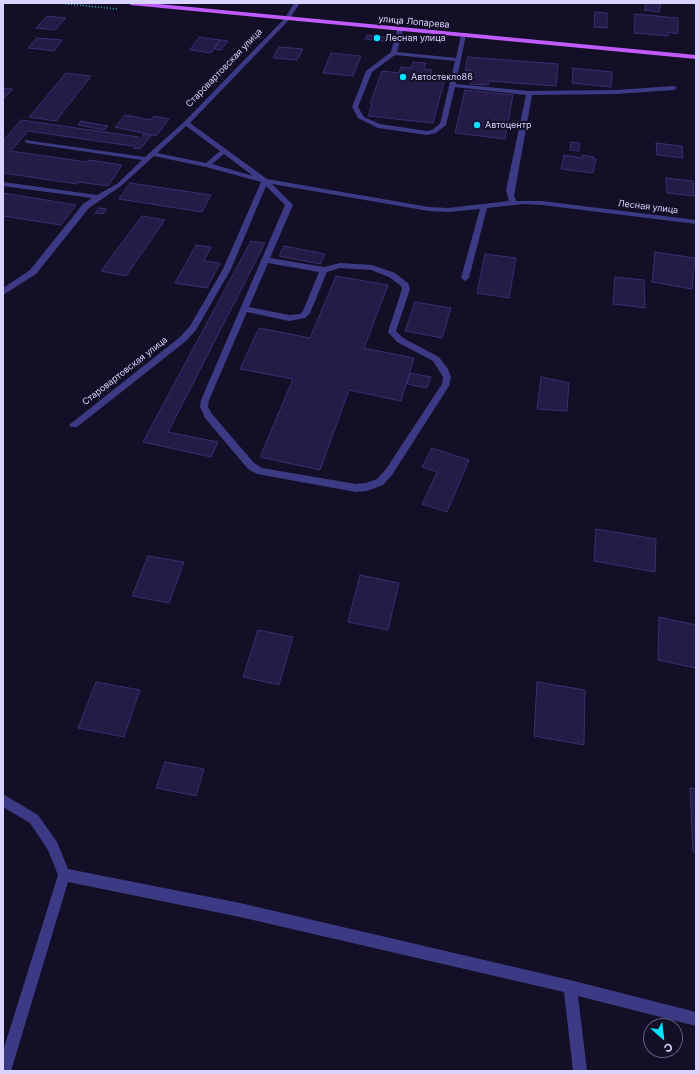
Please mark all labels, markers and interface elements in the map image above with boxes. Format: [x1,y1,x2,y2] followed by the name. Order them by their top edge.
[378,14,450,30] street label: улица Лопарева
[184,26,264,110] street label: Старовартовская улица
[372,33,382,43] marker: Лесная улица
[385,33,446,43] place label: Лесная улица
[398,72,408,82] marker: Автостекло86
[411,72,473,82] place label: Автостекло86
[472,120,482,130] marker: Автоцентр
[485,120,532,130] place label: Автоцентр
[617,198,679,216] street label: Лесная улица
[80,334,170,408] street label: Старовартовская улица
[643,1018,683,1058] north arrow
[661,1040,675,1056] text: С

